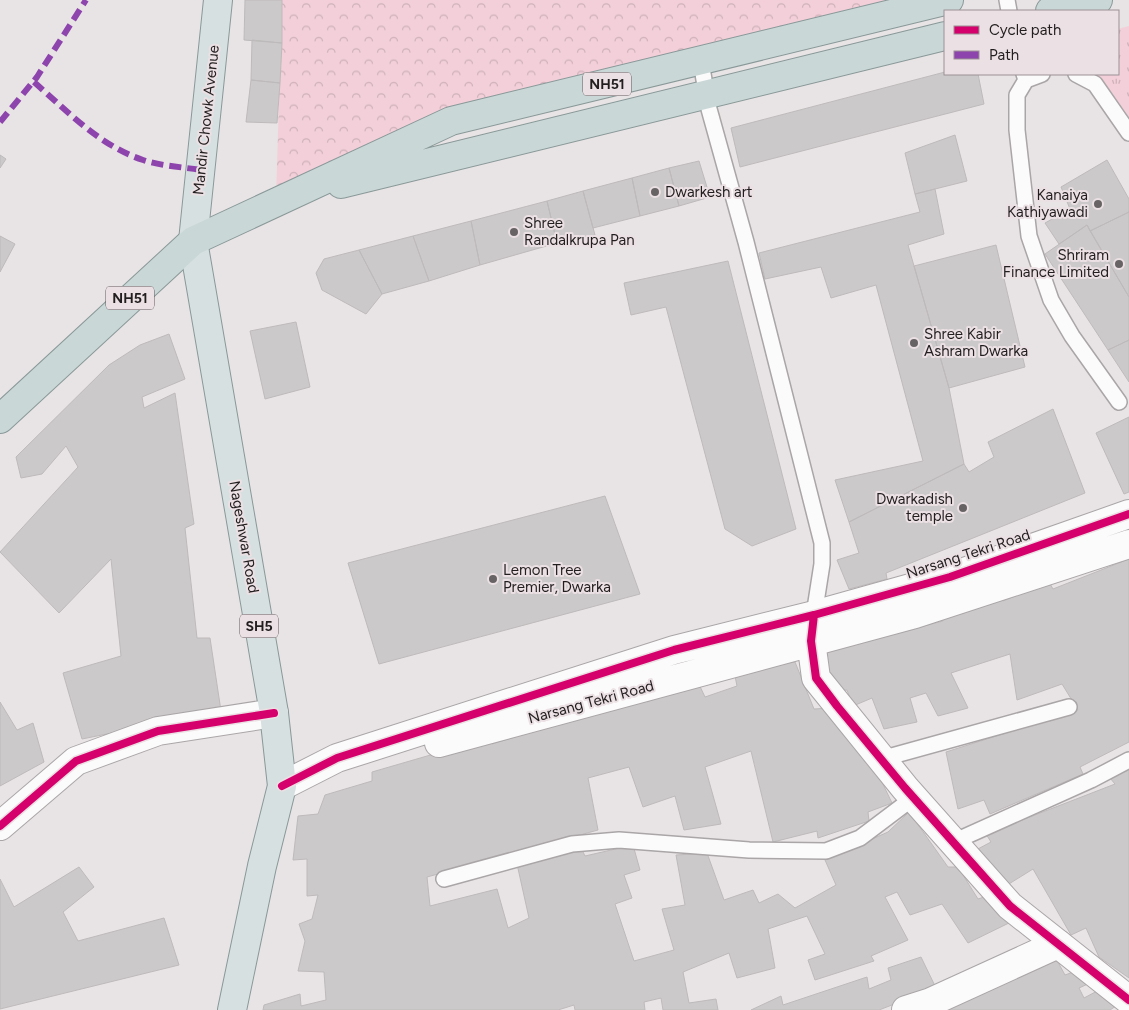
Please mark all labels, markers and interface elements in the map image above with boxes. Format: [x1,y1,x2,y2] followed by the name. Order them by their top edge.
[944,10,1119,75] legend
[989,21,1061,39] text: Cycle path
[189,44,223,196] street label: Mandir Chowk Avenue
[989,46,1019,64] text: Path
[583,72,631,96] road number: NH51
[665,183,753,201] place label: Dwarkesh art
[649,186,661,198] marker: Dwarkesh art
[1007,186,1088,221] place label: Kanaiya Kathiyawadi
[1092,198,1104,210] marker: Kanaiya Kathiyawadi
[524,214,635,249] place label: Shree Randalkrupa Pan
[508,226,520,238] marker: Shree Randalkrupa Pan
[1003,246,1109,281] place label: Shriram Finance Limited
[1113,258,1125,270] marker: Shriram Finance Limited
[106,286,154,310] road number: NH51
[924,325,1028,360] place label: Shree Kabir Ashram Dwarka
[908,337,920,349] marker: Shree Kabir Ashram Dwarka
[225,479,263,595] street label: Nageshwar Road
[876,490,953,525] place label: Dwarkadish temple
[957,502,969,514] marker: Dwarkadish temple
[904,525,1032,583] street label: Narsang Tekri Road
[503,561,611,596] place label: Lemon Tree Premier, Dwarka
[487,573,499,585] marker: Lemon Tree Premier, Dwarka
[240,614,278,638] road number: SH5
[526,677,656,727] street label: Narsang Tekri Road

